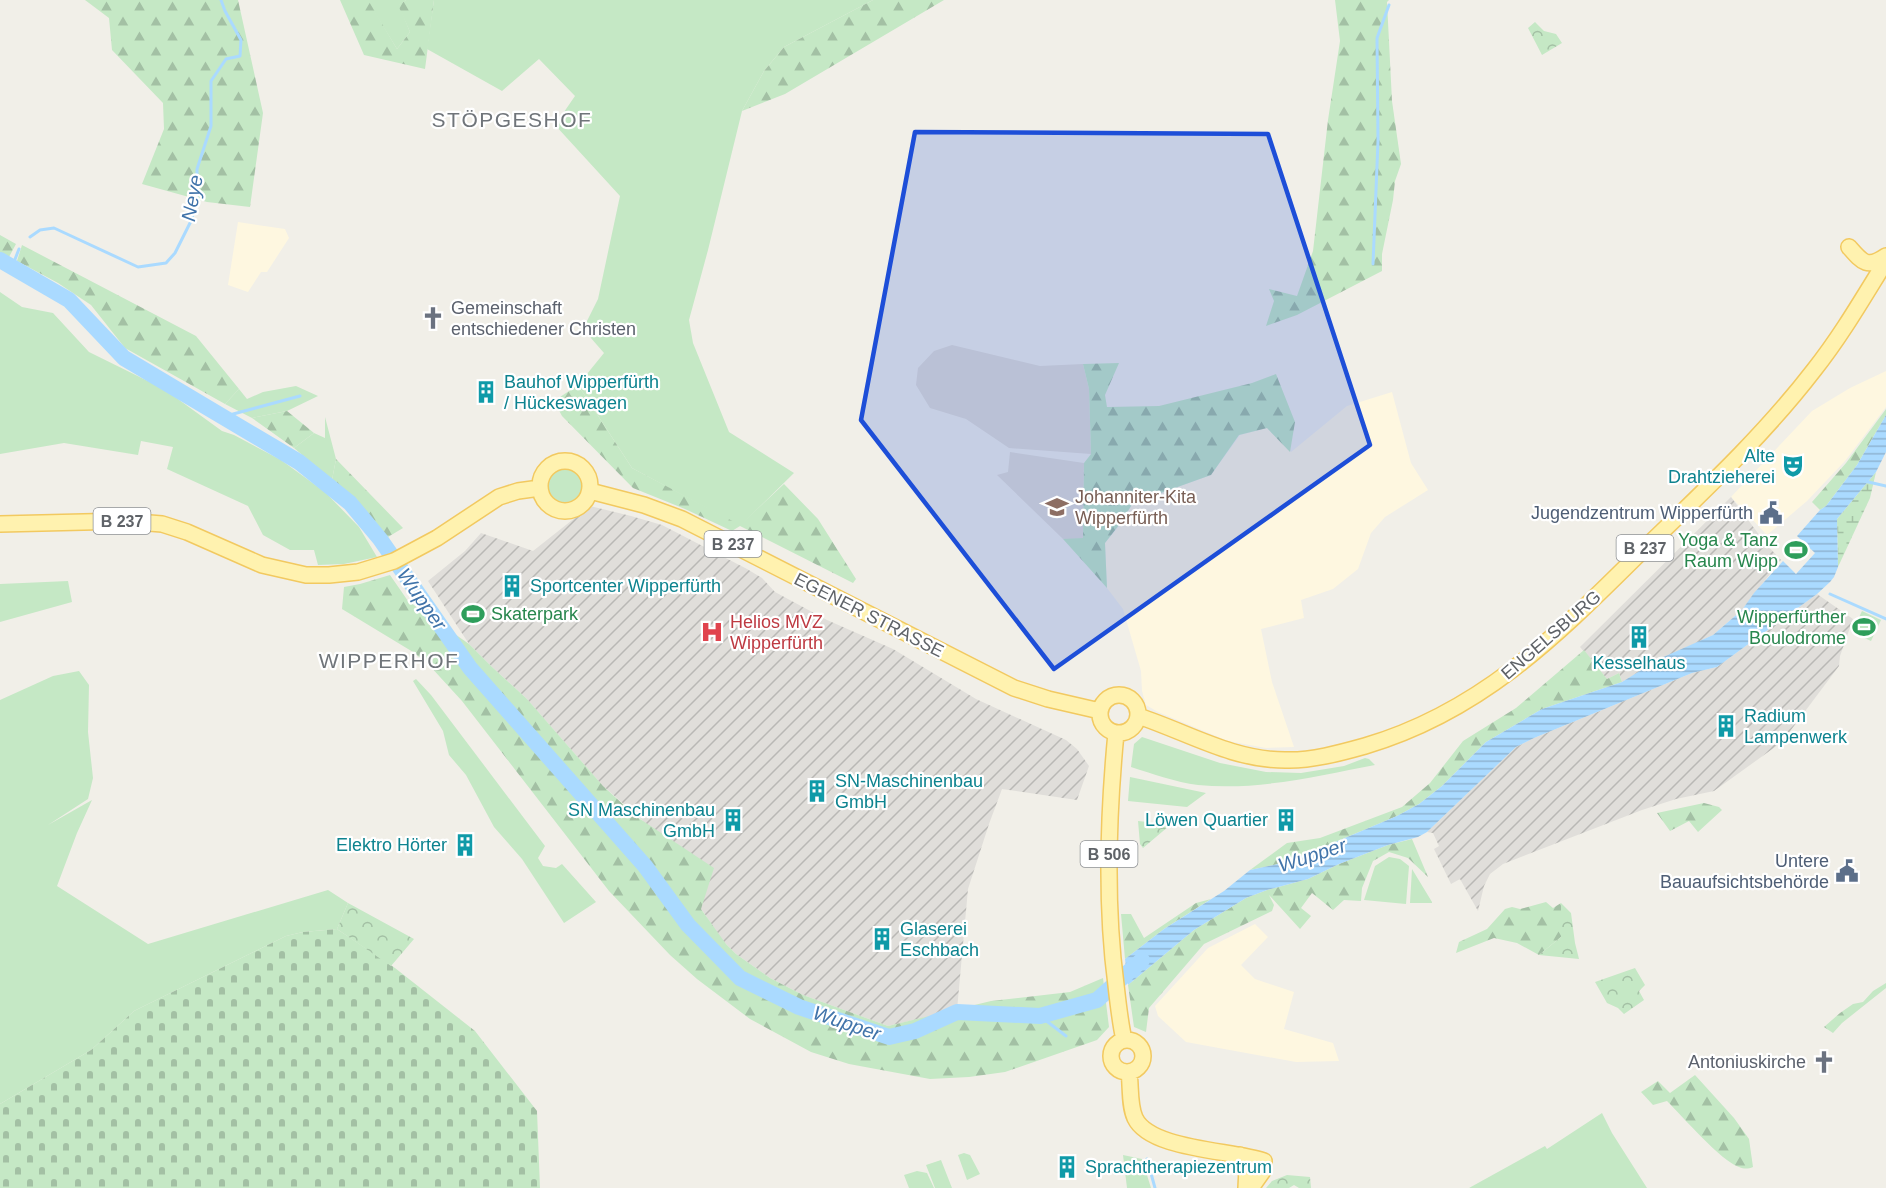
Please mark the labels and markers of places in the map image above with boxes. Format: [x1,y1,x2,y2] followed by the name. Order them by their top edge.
[451,298,636,339] place label: Gemeinschaft entschiedener Christen
[420,305,446,331] church icon: Gemeinschaft entschiedener Christen
[504,372,659,413] place label: Bauhof Wipperfürth / Hückeswagen
[473,379,499,405] building icon: Bauhof Wipperfürth / Hückeswagen
[1668,446,1775,487] place label: Alte Drahtzieherei
[1780,453,1806,479] theatre icon: Alte Drahtzieherei
[1075,487,1197,528] place label: Johanniter-Kita Wipperfürth
[1044,494,1070,520] school or university icon: Johanniter-Kita Wipperfürth
[1758,500,1784,526] public building icon: Jugendzentrum Wipperfürth
[1531,503,1753,523] place label: Jugendzentrum Wipperfürth
[1678,530,1778,571] place label: Yoga & Tanz Raum Wipp
[1783,537,1809,563] sports icon: Yoga & Tanz Raum Wipp
[499,573,525,599] building icon: Sportcenter Wipperfürth
[530,576,721,596] place label: Sportcenter Wipperfürth
[460,601,486,627] sports icon: Skaterpark
[491,604,579,624] place label: Skaterpark
[1737,607,1846,648] place label: Wipperfürther Boulodrome
[730,612,823,653] place label: Helios MVZ Wipperfürth
[1851,614,1877,640] sports icon: Wipperfürther Boulodrome
[699,619,725,645] hospital icon: Helios MVZ Wipperfürth
[1626,624,1652,650] building icon: Kesselhaus
[1592,653,1686,673] place label: Kesselhaus
[1744,706,1848,747] place label: Radium Lampenwerk
[1713,713,1739,739] building icon: Radium Lampenwerk
[835,771,983,812] place label: SN-Maschinenbau GmbH
[804,778,830,804] building icon: SN-Maschinenbau GmbH
[568,800,715,841] place label: SN Maschinenbau GmbH
[720,807,746,833] building icon: SN Maschinenbau GmbH
[1273,807,1299,833] building icon: Löwen Quartier
[1145,810,1268,830] place label: Löwen Quartier
[452,832,478,858] building icon: Elektro Hörter
[336,835,447,855] place label: Elektro Hörter
[1660,851,1829,892] place label: Untere Bauaufsichtsbehörde
[1834,858,1860,884] public building icon: Untere Bauaufsichtsbehörde
[900,919,979,960] place label: Glaserei Eschbach
[869,926,895,952] building icon: Glaserei Eschbach
[1811,1049,1837,1075] church icon: Antoniuskirche
[1688,1052,1806,1072] place label: Antoniuskirche
[1054,1154,1080,1180] building icon: Sprachtherapiezentrum
[1085,1157,1272,1177] place label: Sprachtherapiezentrum

